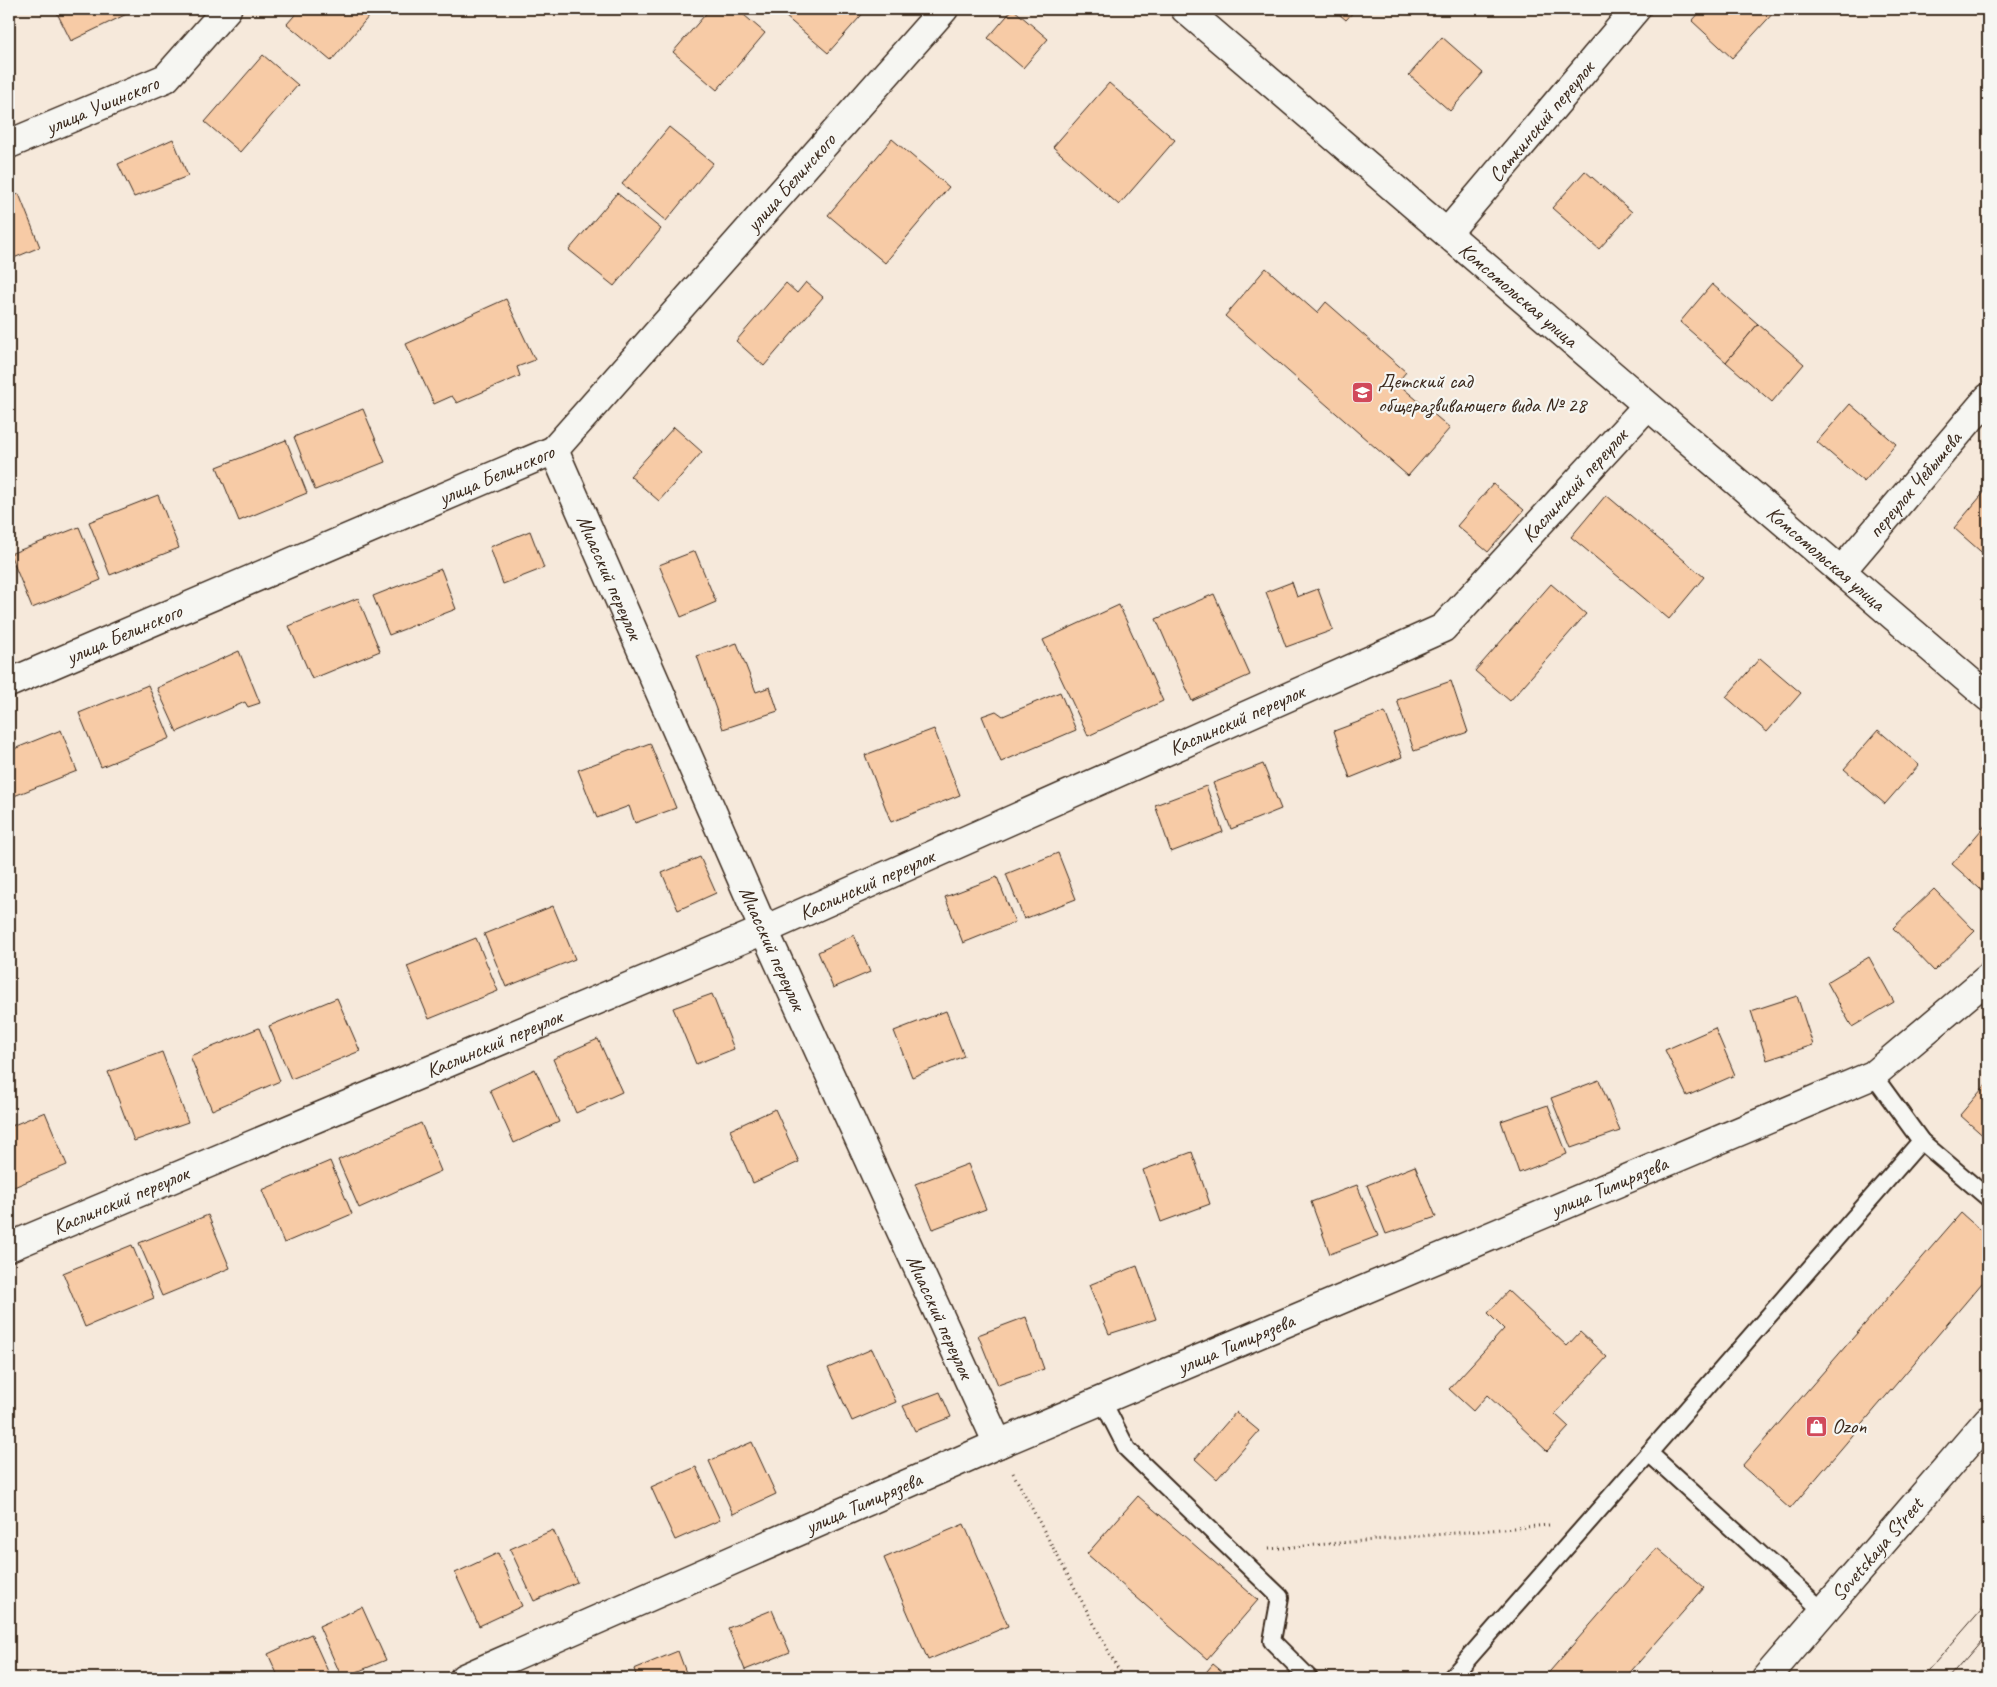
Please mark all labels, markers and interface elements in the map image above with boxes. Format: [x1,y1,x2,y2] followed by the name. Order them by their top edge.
[1483,54,1601,187] street label: Саткинский переулок
[40,69,164,141] street label: улица Ушинского
[739,126,842,239] street label: улица Белинского
[1454,237,1584,354] street label: Комсомольская улица
[1378,368,1589,419] place label: Детский сад общеразвивающего вида № 28
[1350,381,1374,405] school or university icon: Детский сад общеразвивающего вида № 28
[1516,421,1635,547] street label: Каслинский переулок
[1862,425,1968,543] street label: переулок Чебышева
[433,438,559,512] street label: улица Белинского
[1761,500,1892,617] street label: Комсомольская улица
[571,511,649,646] street label: Миасский переулок
[60,597,187,671] street label: улица Белинского
[1165,678,1310,761] street label: Каслинский переулок
[795,842,940,926] street label: Каслинский переулок
[733,882,813,1016] street label: Миасский переулок
[422,1002,568,1083] street label: Каслинский переулок
[1545,1150,1673,1223] street label: улица Тимирязева
[49,1159,195,1240] street label: Каслинский переулок
[901,1251,980,1385] street label: Миасский переулок
[1172,1307,1300,1381] street label: улица Тимирязева
[1832,1413,1867,1439] place label: Ozon
[1804,1414,1828,1438] shop icon: Ozon
[799,1466,927,1541] street label: улица Тимирязева
[1825,1490,1930,1606] street label: Sovetskaya Street

